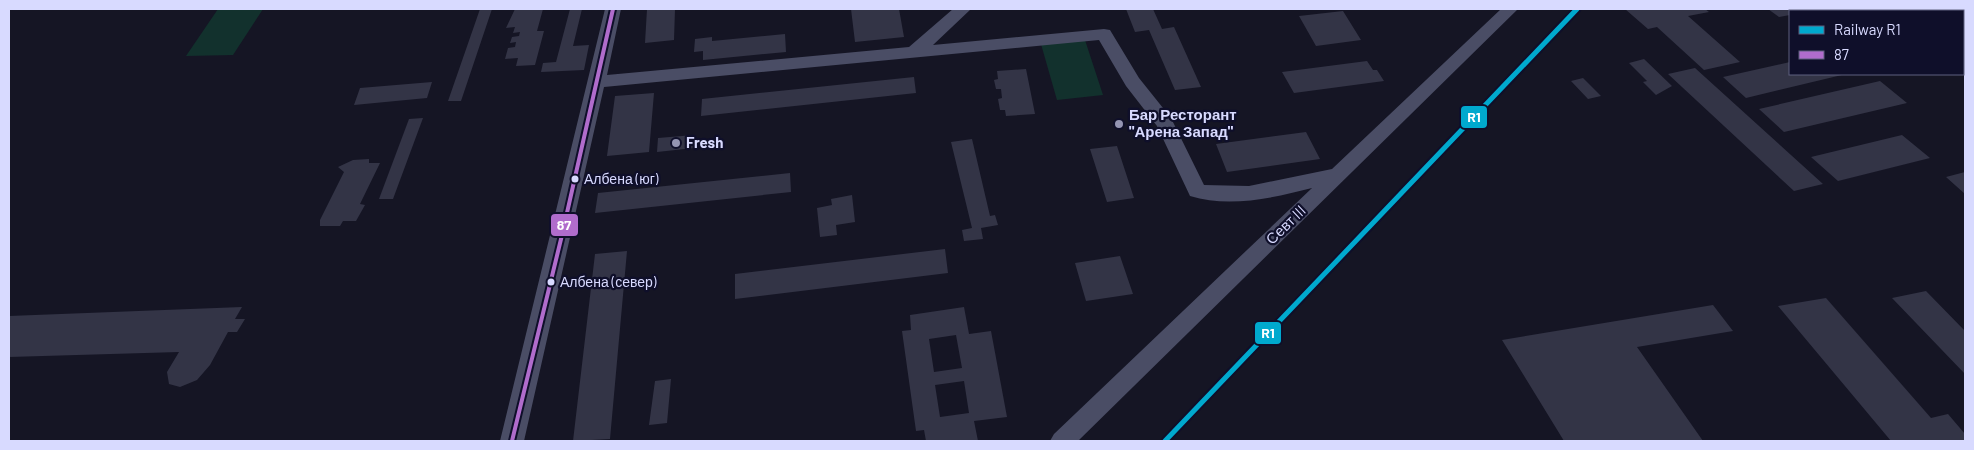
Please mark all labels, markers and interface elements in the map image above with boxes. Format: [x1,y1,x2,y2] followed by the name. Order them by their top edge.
[1789,10,1964,75] legend
[1834,20,1901,38] text: Railway R1
[1834,45,1849,63] text: 87
[1129,105,1237,140] place label: Бар Ресторант "Арена Запад"
[1460,105,1488,129] line badge: R1
[1467,108,1481,125] text: R1
[1113,118,1125,130] marker: Бар Ресторант "Арена Запад"
[686,133,723,151] place label: Fresh
[670,137,682,149] marker: Fresh
[584,170,659,187] place label: Албена (юг)
[570,174,580,184] marker: Албена (юг)
[1262,201,1309,248] street label: Севт III
[550,213,579,237] line badge: 87
[557,216,571,233] text: 87
[560,273,657,290] place label: Албена (север)
[546,277,556,287] marker: Албена (север)
[1254,321,1282,345] line badge: R1
[1261,324,1275,341] text: R1

